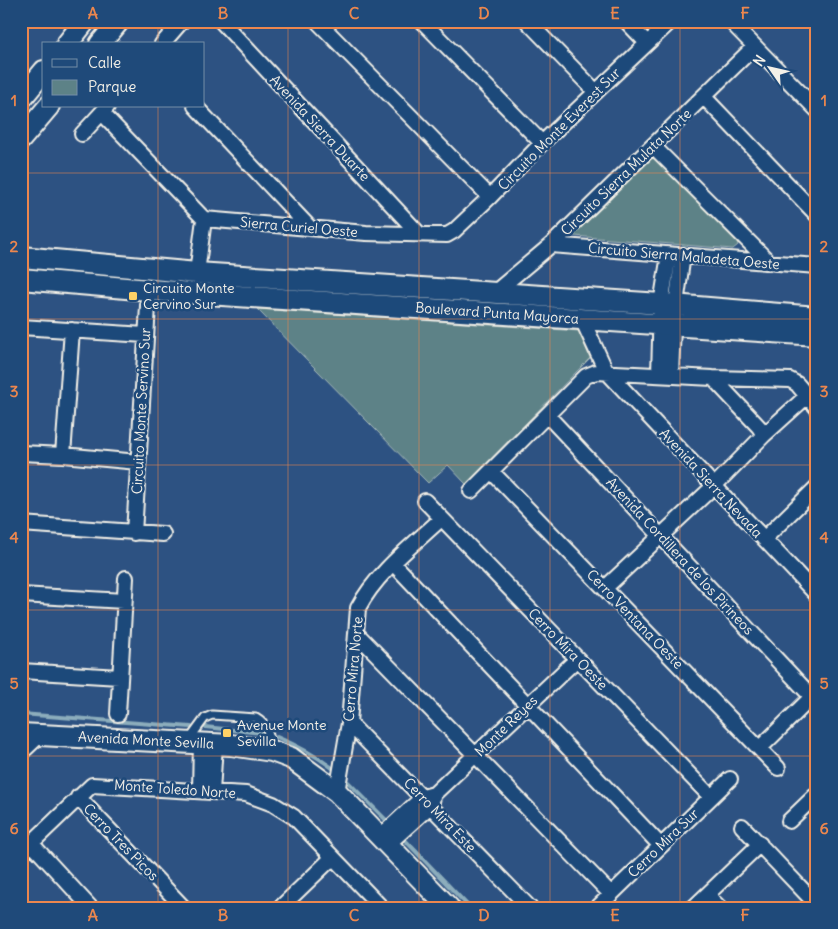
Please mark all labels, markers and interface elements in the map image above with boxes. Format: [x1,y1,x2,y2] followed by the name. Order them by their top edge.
[88,3,98,23] text: A
[218,3,229,23] text: B
[349,3,360,23] text: C
[478,3,490,23] text: D
[610,3,620,23] text: E
[740,3,750,23] text: F
[42,42,205,108] legend
[746,42,796,92] north arrow
[749,52,769,70] text: N
[88,53,121,72] text: Calle
[494,64,624,194] street label: Circuito Monte Everest Sur
[266,71,374,185] street label: Avenida Sierra Duarte
[88,77,136,96] text: Parque
[11,90,17,110] text: 1
[821,90,827,110] text: 1
[557,105,695,239] street label: Circuito Sierra Mulata Norte
[239,213,359,241] street label: Sierra Curiel Oeste
[10,236,19,256] text: 2
[820,236,829,256] text: 2
[587,239,781,273] street label: Circuito Sierra Maladeta Oeste
[143,279,235,313] place label: Circuito Monte Cervino Sur
[127,290,139,302] marker: Circuito Monte Cervino Sur
[415,298,579,328] street label: Boulevard Punta Mayorca
[128,327,154,495] street label: Circuito Monte Servino Sur
[9,381,19,401] text: 3
[819,381,829,401] text: 3
[656,425,766,541] street label: Avenida Sierra Nevada
[602,474,758,638] street label: Avenida Cordillera de los Pirineos
[9,527,19,547] text: 4
[819,527,829,547] text: 4
[583,565,687,673] street label: Cerro Ventana Oeste
[524,604,612,694] street label: Cerro Mira Oeste
[339,616,367,722] street label: Cerro Mira Norte
[9,673,19,693] text: 5
[819,673,829,693] text: 5
[471,692,541,760] street label: Monte Reyes
[237,716,326,750] place label: Avenue Monte Sevilla
[78,727,214,753] street label: Avenida Monte Sevilla
[221,727,233,739] marker: Avenue Monte Sevilla
[400,774,480,856] street label: Cerro Mira Este
[113,776,237,802] street label: Monte Toledo Norte
[80,800,162,884] street label: Cerro Tres Picos
[624,804,703,881] street label: Cerro Mira Sur
[9,818,19,838] text: 6
[819,818,829,838] text: 6
[88,905,98,925] text: A
[218,905,229,925] text: B
[349,905,360,925] text: C
[478,905,490,925] text: D
[610,905,620,925] text: E
[740,905,750,925] text: F

